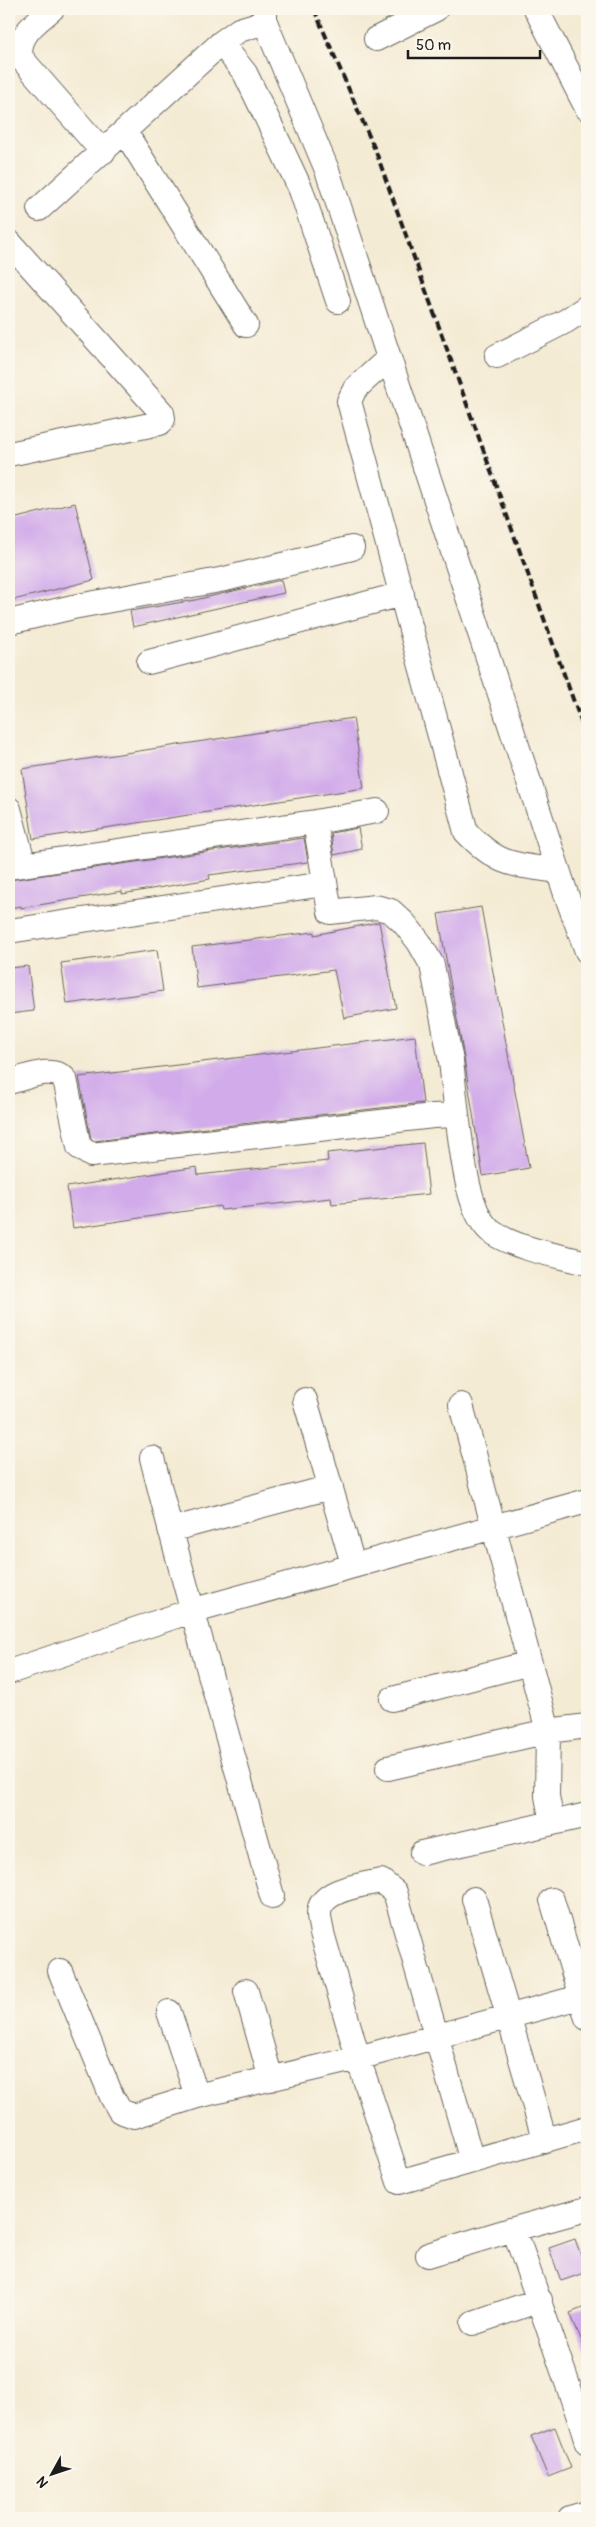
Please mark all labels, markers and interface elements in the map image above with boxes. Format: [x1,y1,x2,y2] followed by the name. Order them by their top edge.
[408,28,541,60] scale bar
[416,36,451,55] text: 50 m
[28,2450,78,2500] north arrow
[33,2473,52,2491] text: N

